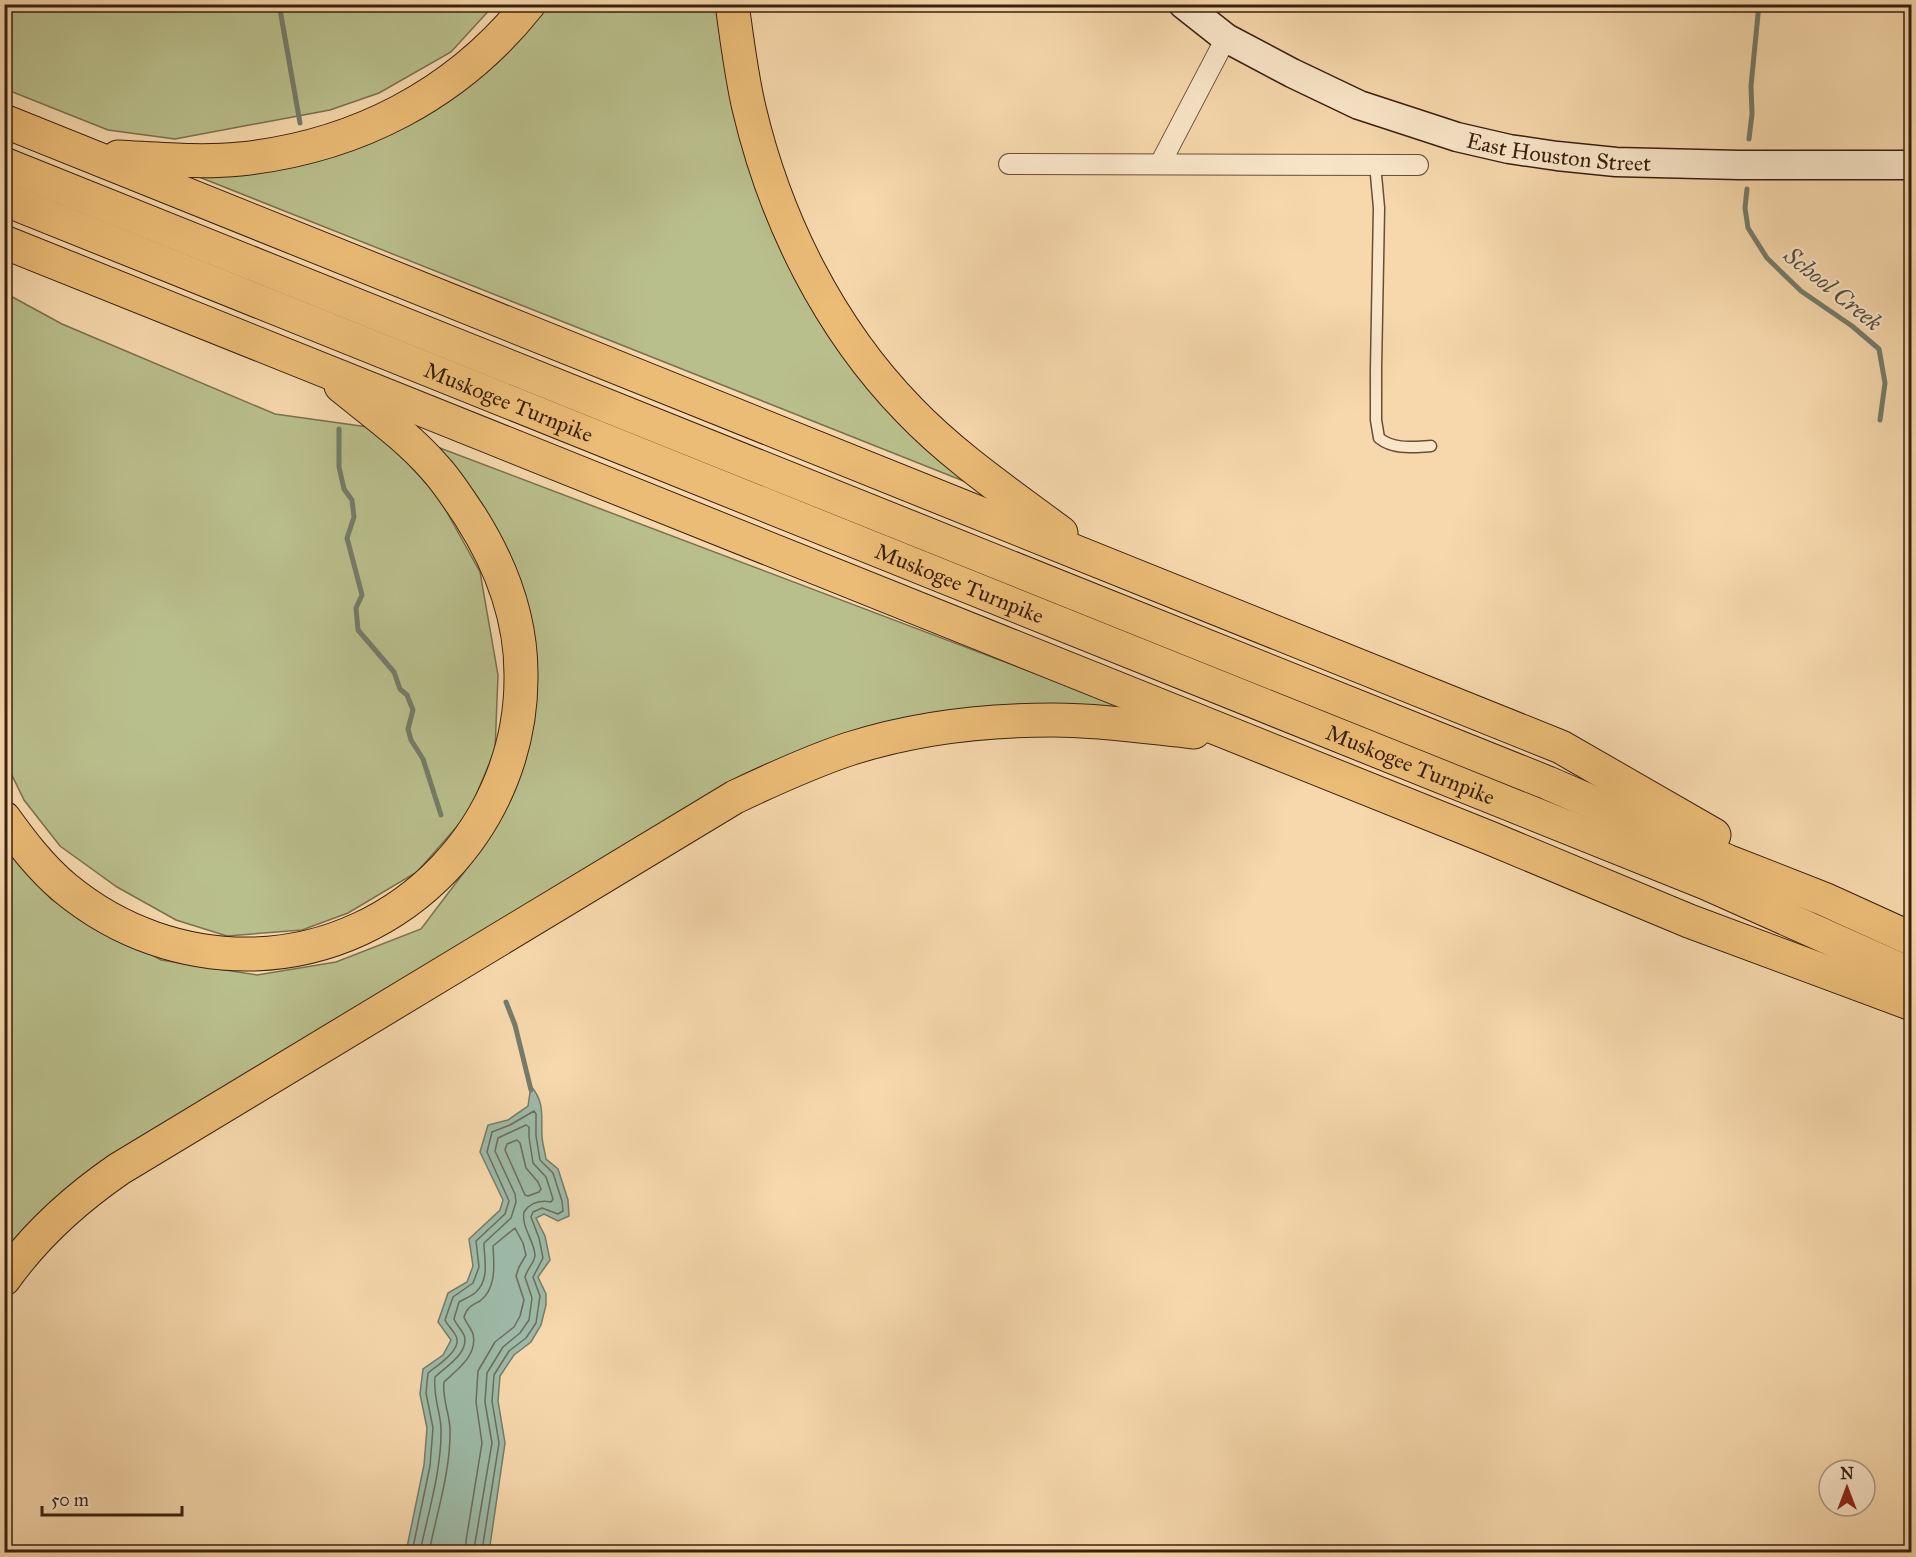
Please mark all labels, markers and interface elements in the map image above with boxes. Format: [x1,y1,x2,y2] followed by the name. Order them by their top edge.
[1464,126,1651,176] street label: East Houston Street
[1777,240,1888,338] water label: School Creek
[420,356,597,448] street label: Muskogee Turnpike
[871,537,1048,629] street label: Muskogee Turnpike
[1322,718,1499,810] street label: Muskogee Turnpike
[1817,1458,1877,1518] north arrow
[1840,1464,1854,1483] text: N
[42,1479,182,1517] scale bar
[51,1489,89,1511] text: 50 m

